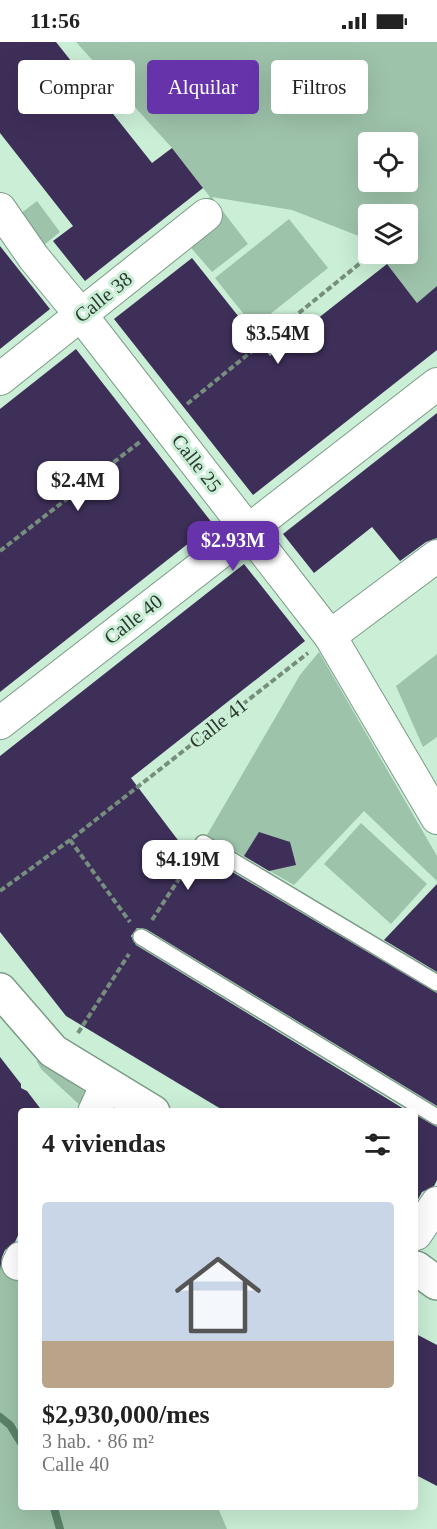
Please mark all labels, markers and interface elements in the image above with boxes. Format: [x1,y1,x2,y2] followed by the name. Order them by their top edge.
[30,8,80,33] text: 11:56
[18,60,135,114] chip: Comprar
[147,60,259,114] chip: Alquilar
[271,60,368,114] chip: Filtros
[358,132,418,264] map controls
[358,132,418,192] button: locate
[358,204,418,264] button: layers
[70,267,136,327] street label: Calle 38
[229,314,327,365] pin: $3.54M
[246,322,310,344] text: $3.54M
[168,430,226,496] street label: Calle 25
[36,461,120,512] pin: $2.4M
[51,469,105,491] text: $2.4M
[184,521,282,572] pin: $2.93M
[201,529,265,551] text: $2.93M
[100,590,166,648] street label: Calle 40
[185,694,251,752] street label: Calle 41
[139,840,237,891] pin: $4.19M
[156,848,220,870] text: $4.19M
[361,1128,394,1161] icon: filters
[42,1129,166,1158] text: 4 viviendas
[164,1241,272,1349] icon: home
[42,1400,210,1429] text: $2,930,000/mes
[42,1430,154,1452] text: 3 hab. · 86 m²
[42,1453,109,1475] text: Calle 40

